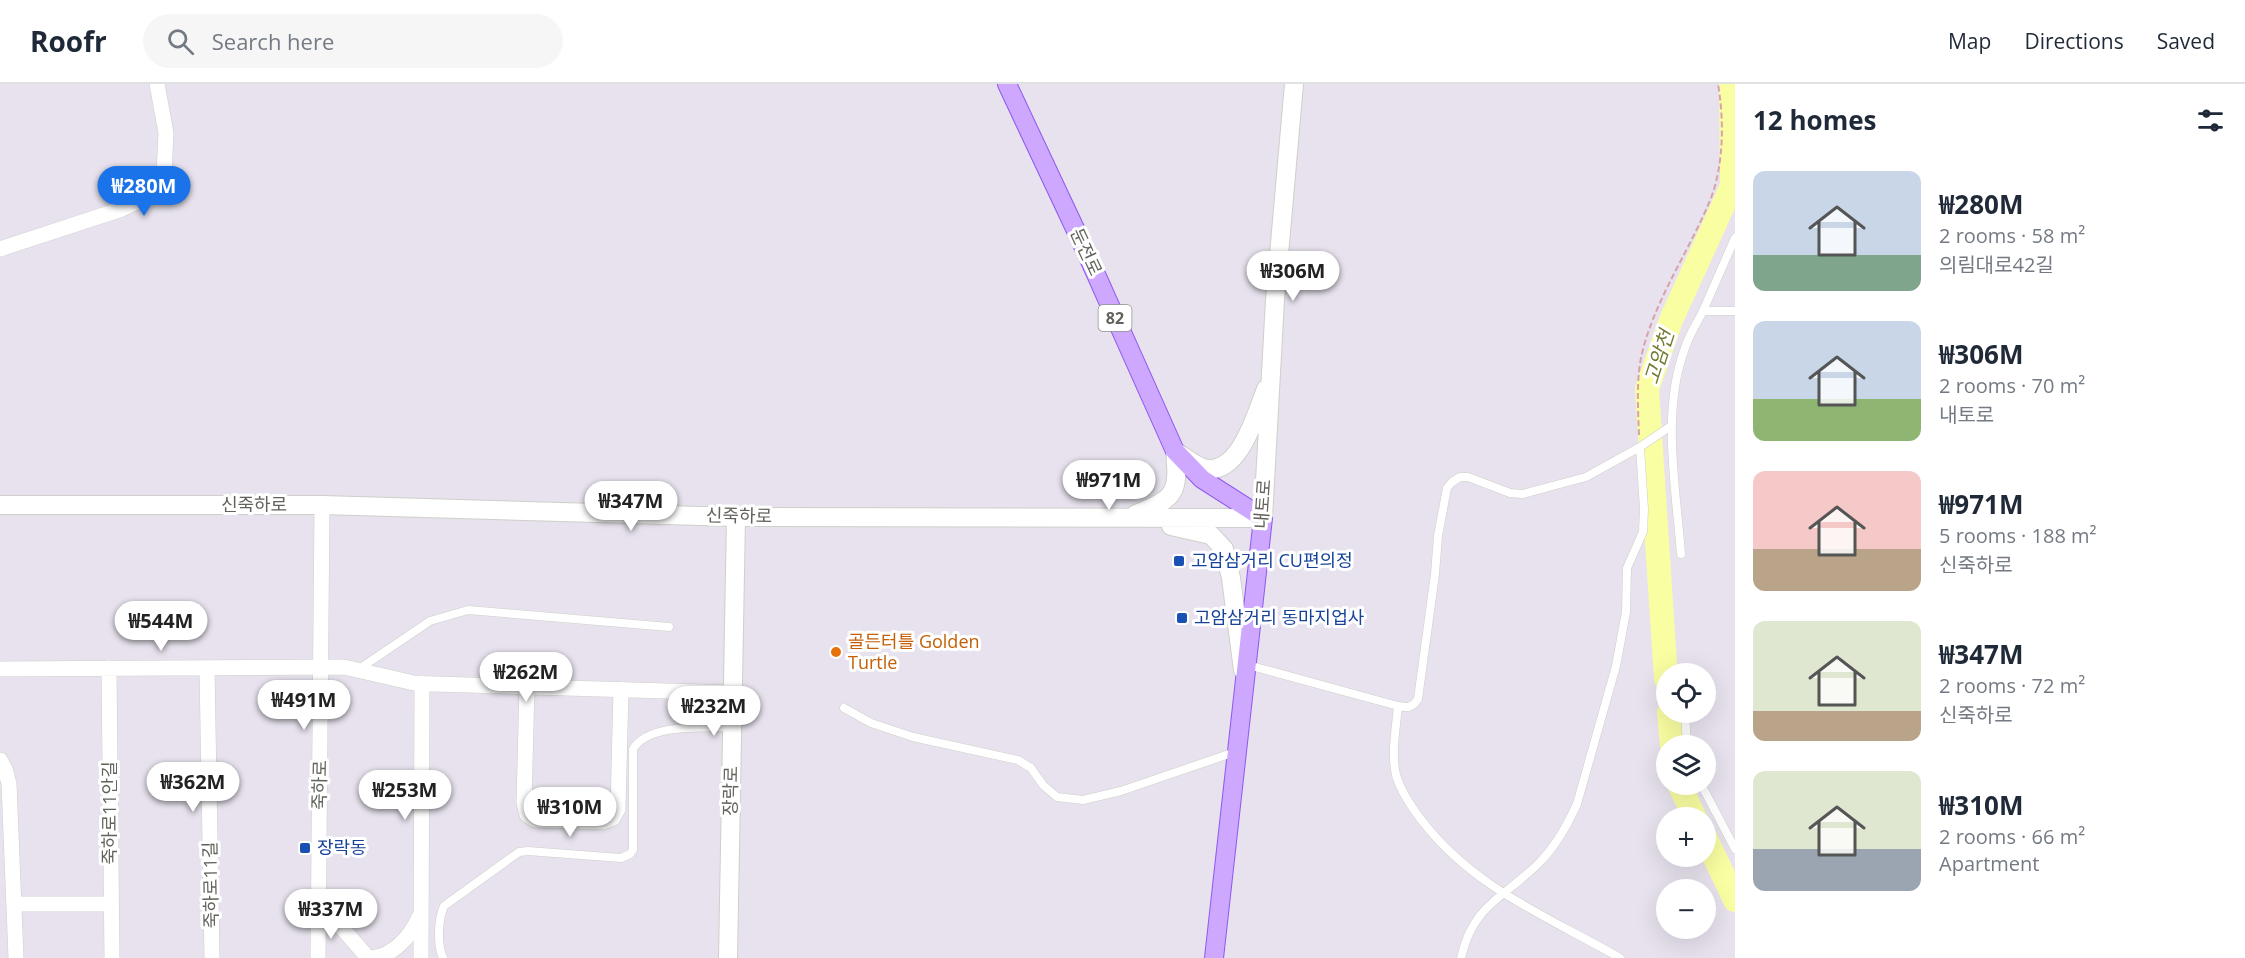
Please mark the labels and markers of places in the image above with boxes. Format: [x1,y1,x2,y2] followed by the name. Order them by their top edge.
[102,166,186,217] pin: ₩280M
[1251,251,1335,302] pin: ₩306M
[1067,460,1151,511] pin: ₩971M
[589,481,673,532] pin: ₩347M
[1191,548,1353,572] place label: 고암삼거리 CU편의정
[1172,554,1186,568] marker: 고암삼거리 CU편의정
[119,601,203,652] pin: ₩544M
[1194,605,1365,629] place label: 고암삼거리 동마지업사
[1175,611,1189,625] marker: 고암삼거리 동마지업사
[848,629,980,674] place label: 골든터틀 Golden Turtle
[829,645,843,659] marker: 골든터틀 Golden Turtle
[484,652,568,703] pin: ₩262M
[262,680,346,731] pin: ₩491M
[672,686,756,737] pin: ₩232M
[151,762,235,813] pin: ₩362M
[363,770,447,821] pin: ₩253M
[528,787,612,838] pin: ₩310M
[317,835,367,859] place label: 장락동
[298,841,312,855] marker: 장락동
[289,889,373,940] pin: ₩337M

